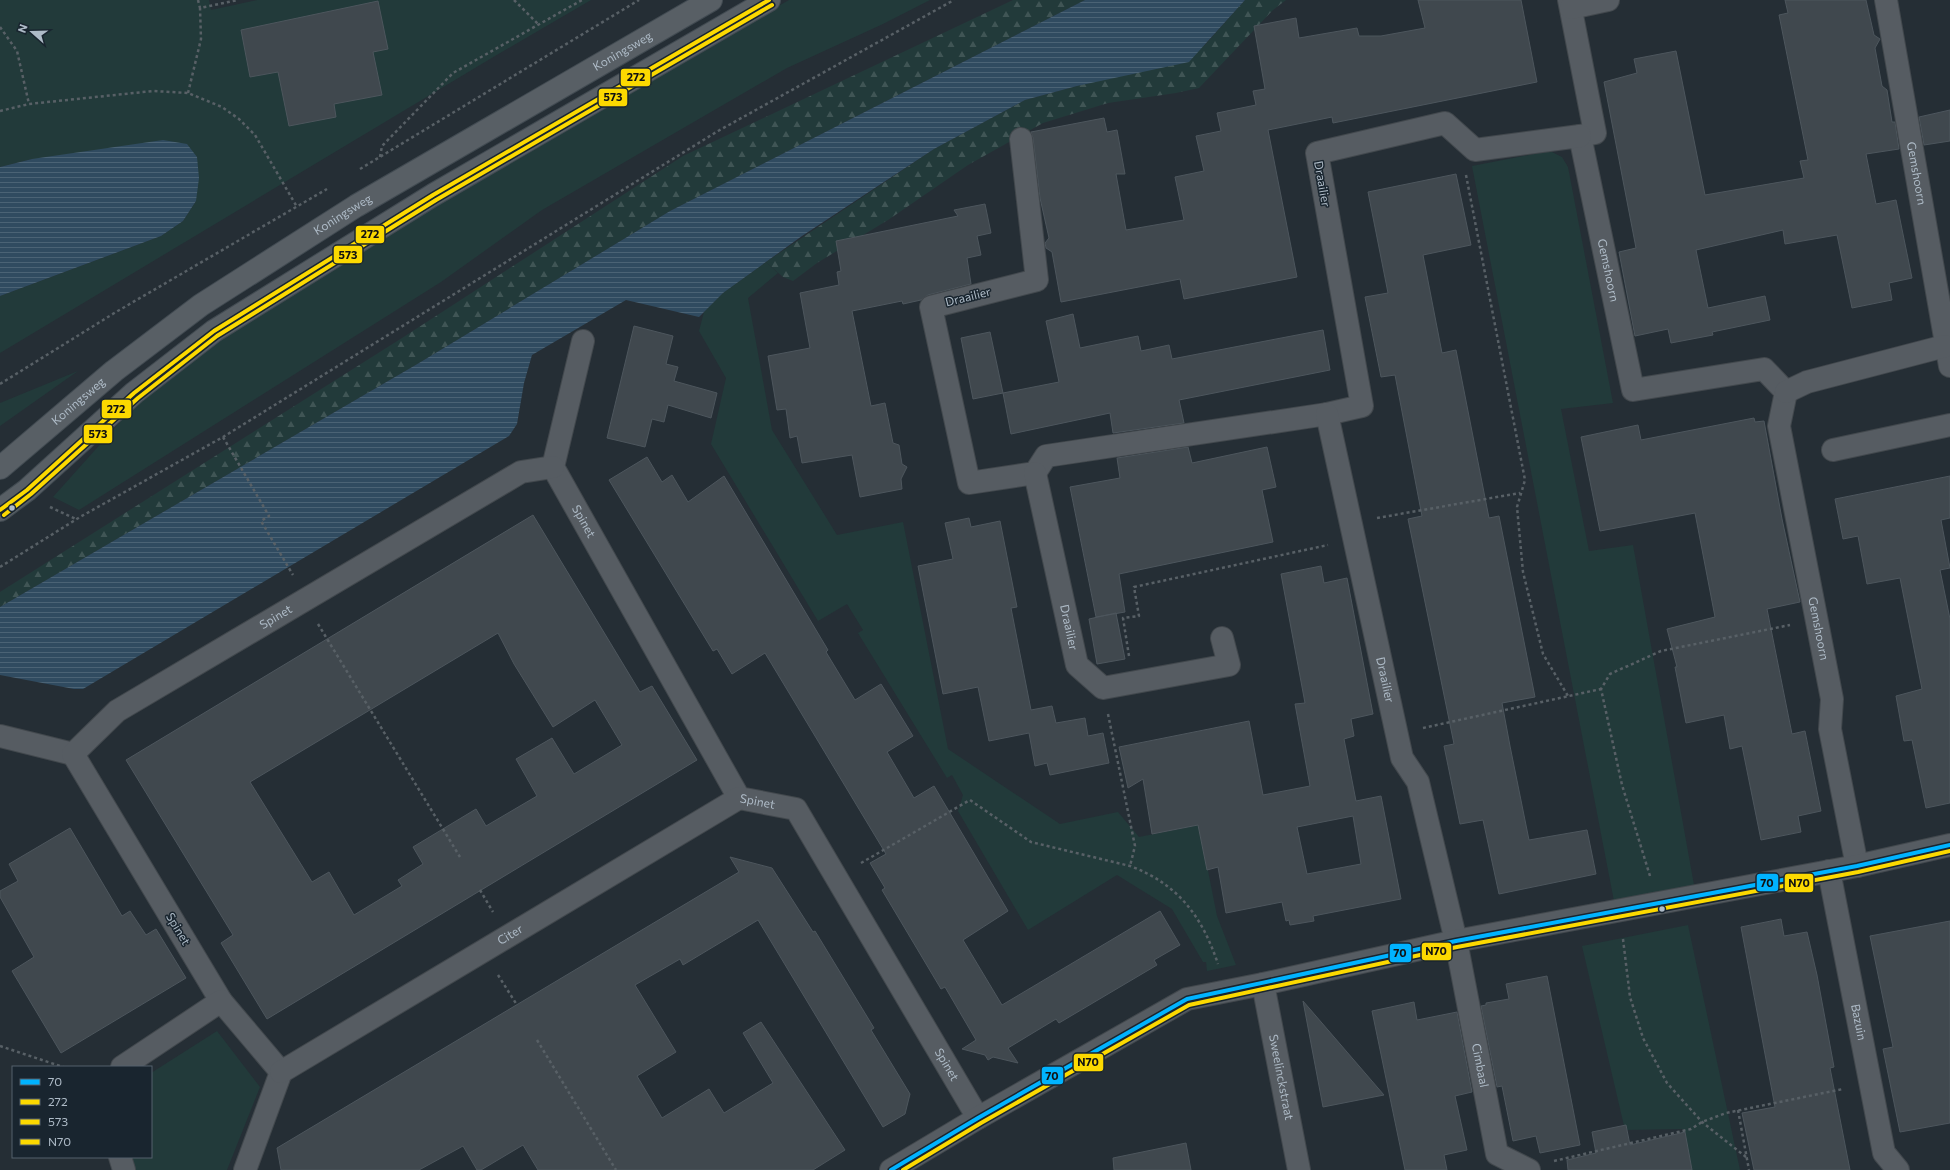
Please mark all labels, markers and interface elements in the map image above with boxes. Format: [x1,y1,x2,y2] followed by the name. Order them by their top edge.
[12,12,52,52] north arrow
[15,22,30,35] text: N
[590,28,654,73] street label: Koningsweg
[620,68,651,87] line badge: 272
[627,70,645,83] text: 272
[598,88,628,107] line badge: 573
[604,90,622,103] text: 573
[1905,140,1930,206] street label: Gemshoorn
[1312,160,1334,208] street label: Draailier
[311,190,374,237] street label: Koningsweg
[355,225,385,244] line badge: 272
[361,227,379,240] text: 272
[1596,237,1622,303] street label: Gemshoorn
[333,245,363,264] line badge: 573
[339,248,357,261] text: 573
[944,284,992,308] street label: Draailier
[48,374,108,427] street label: Koningsweg
[101,399,132,419] line badge: 272
[107,402,125,415] text: 272
[83,424,113,444] line badge: 573
[89,427,107,440] text: 573
[570,502,599,540] street label: Spinet
[7,503,17,513] unlabelled marker
[1806,596,1832,661] street label: Gemshoorn
[257,601,294,631] street label: Spinet
[1058,603,1082,652] street label: Draailier
[1374,655,1398,704] street label: Draailier
[739,790,776,811] street label: Spinet
[1756,873,1779,892] line badge: 70
[1784,873,1814,893] line badge: N70
[1760,876,1774,889] text: 70
[1788,876,1810,889] text: N70
[1657,904,1667,914] unlabelled marker
[164,910,194,947] street label: Spinet
[494,921,525,947] street label: Citer
[1421,942,1452,961] line badge: N70
[1389,943,1412,963] line badge: 70
[1425,944,1447,957] text: N70
[1393,946,1407,959] text: 70
[1849,1003,1870,1041] street label: Bazuin
[1267,1033,1297,1121] street label: Sweelinckstraat
[1470,1042,1492,1088] street label: Cimbaal
[932,1045,962,1083] street label: Spinet
[1073,1053,1104,1072] line badge: N70
[1077,1055,1099,1068] text: N70
[12,1066,152,1158] legend
[1041,1066,1064,1085] line badge: 70
[1045,1069,1059,1082] text: 70
[48,1074,62,1088] text: 70
[48,1094,68,1108] text: 272
[48,1114,68,1128] text: 573
[48,1134,71,1148] text: N70

